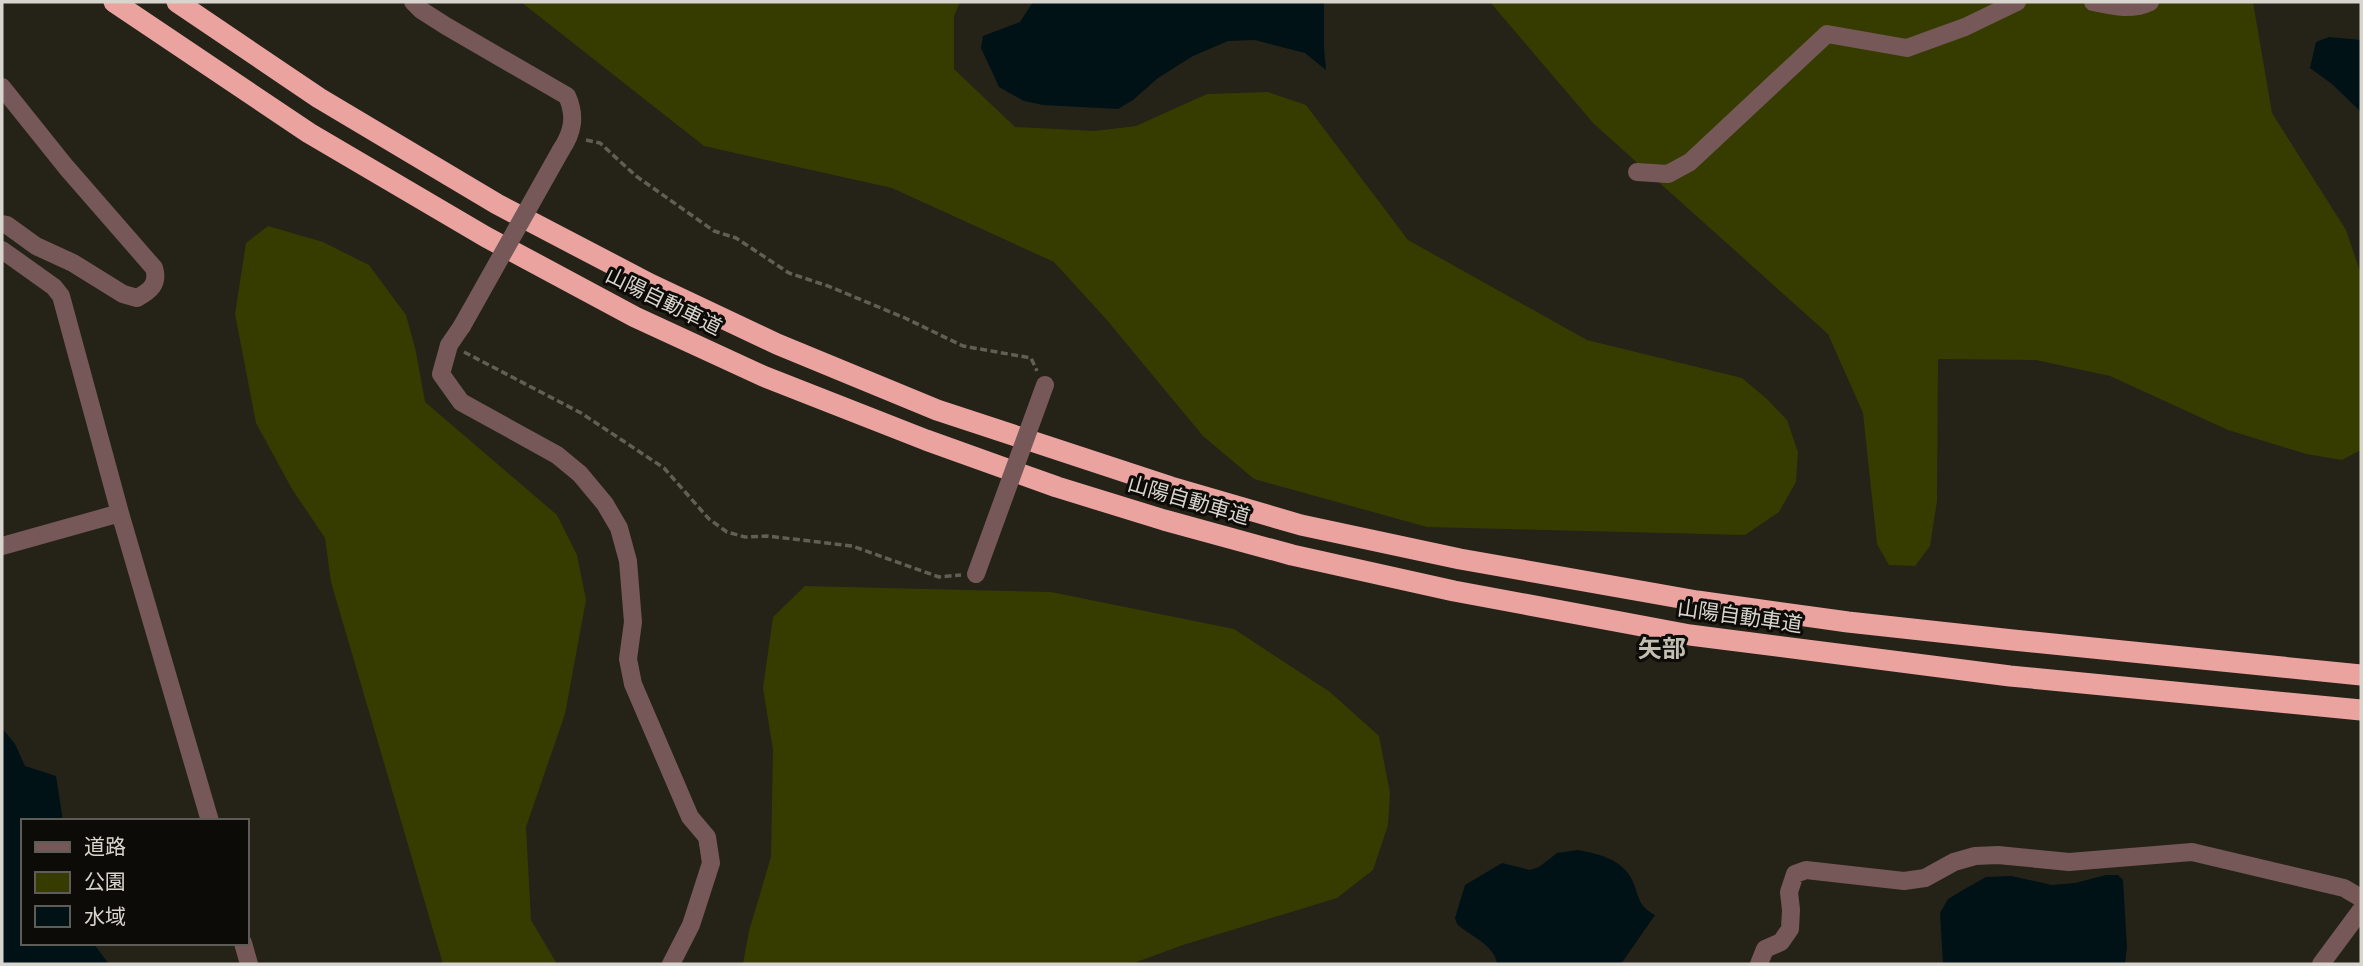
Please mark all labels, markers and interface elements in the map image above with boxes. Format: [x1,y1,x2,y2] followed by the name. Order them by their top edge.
[601,261,727,341] street label: 山陽自動車道
[1125,470,1253,530] street label: 山陽自動車道
[1676,594,1804,638] street label: 山陽自動車道
[1638,633,1686,664] district label: 矢部
[21,819,248,945] legend
[84,833,126,860] text: 道路
[84,868,126,895] text: 公園
[84,903,126,930] text: 水域

